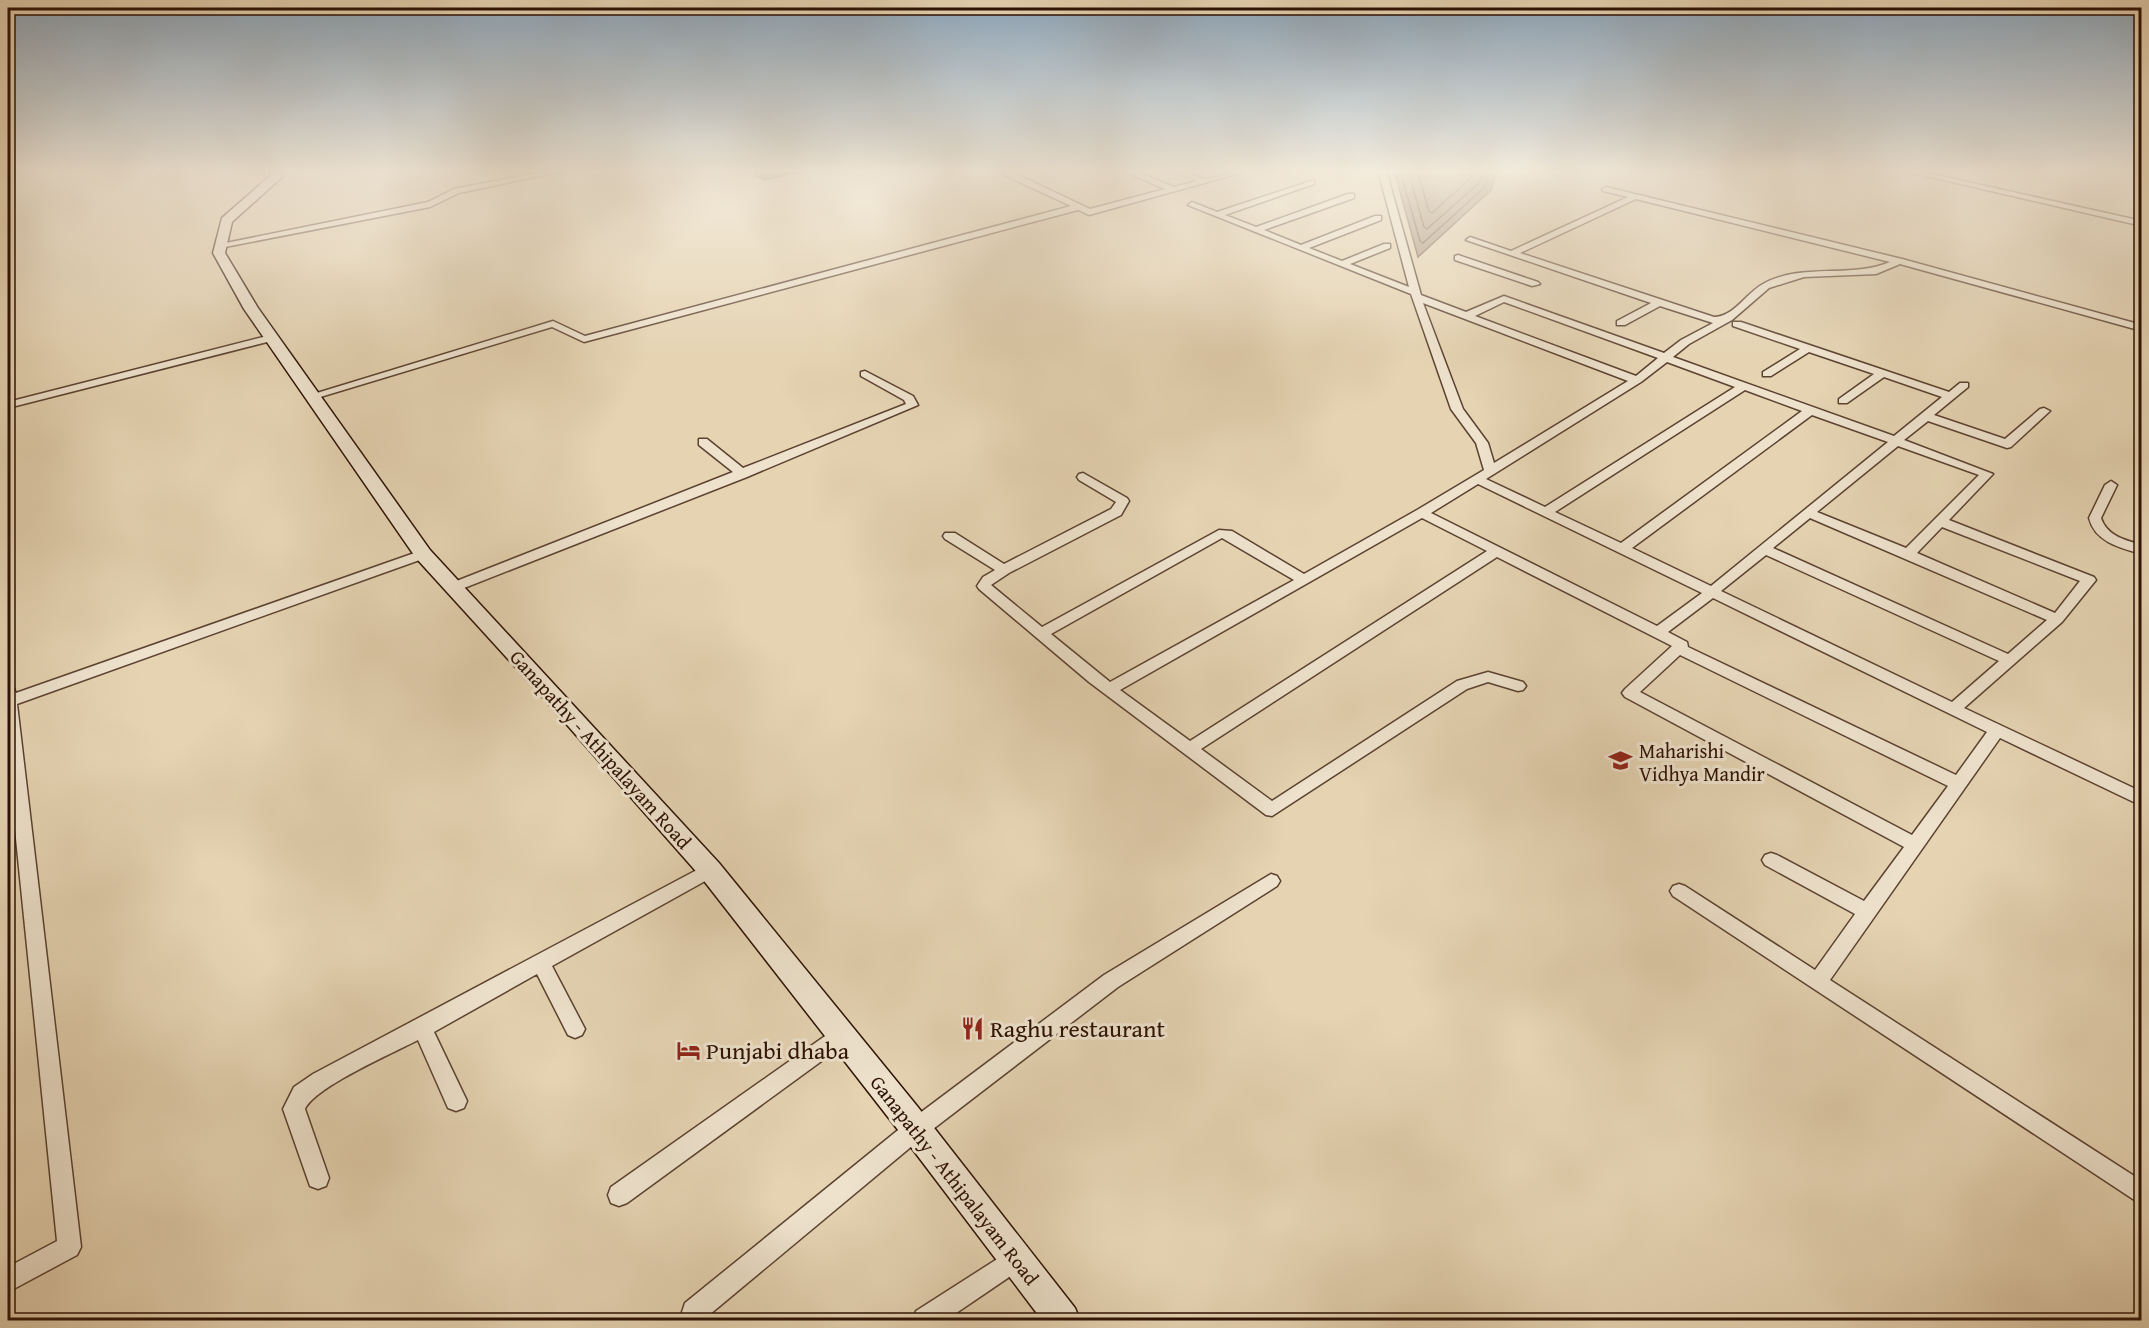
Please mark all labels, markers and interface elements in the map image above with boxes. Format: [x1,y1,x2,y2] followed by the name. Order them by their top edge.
[504,643,699,855] street label: Ganapathy - Athipalayam Road
[1639,736,1765,788] place label: Maharishi Vidhya Mandir
[1608,748,1634,774] school or university icon: Maharishi Vidhya Mandir
[990,1011,1165,1046] place label: Raghu restaurant
[959,1015,985,1041] restaurant icon: Raghu restaurant
[706,1033,850,1068] place label: Punjabi dhaba
[675,1037,701,1063] hotel icon: Punjabi dhaba
[864,1069,1046,1291] street label: Ganapathy - Athipalayam Road

